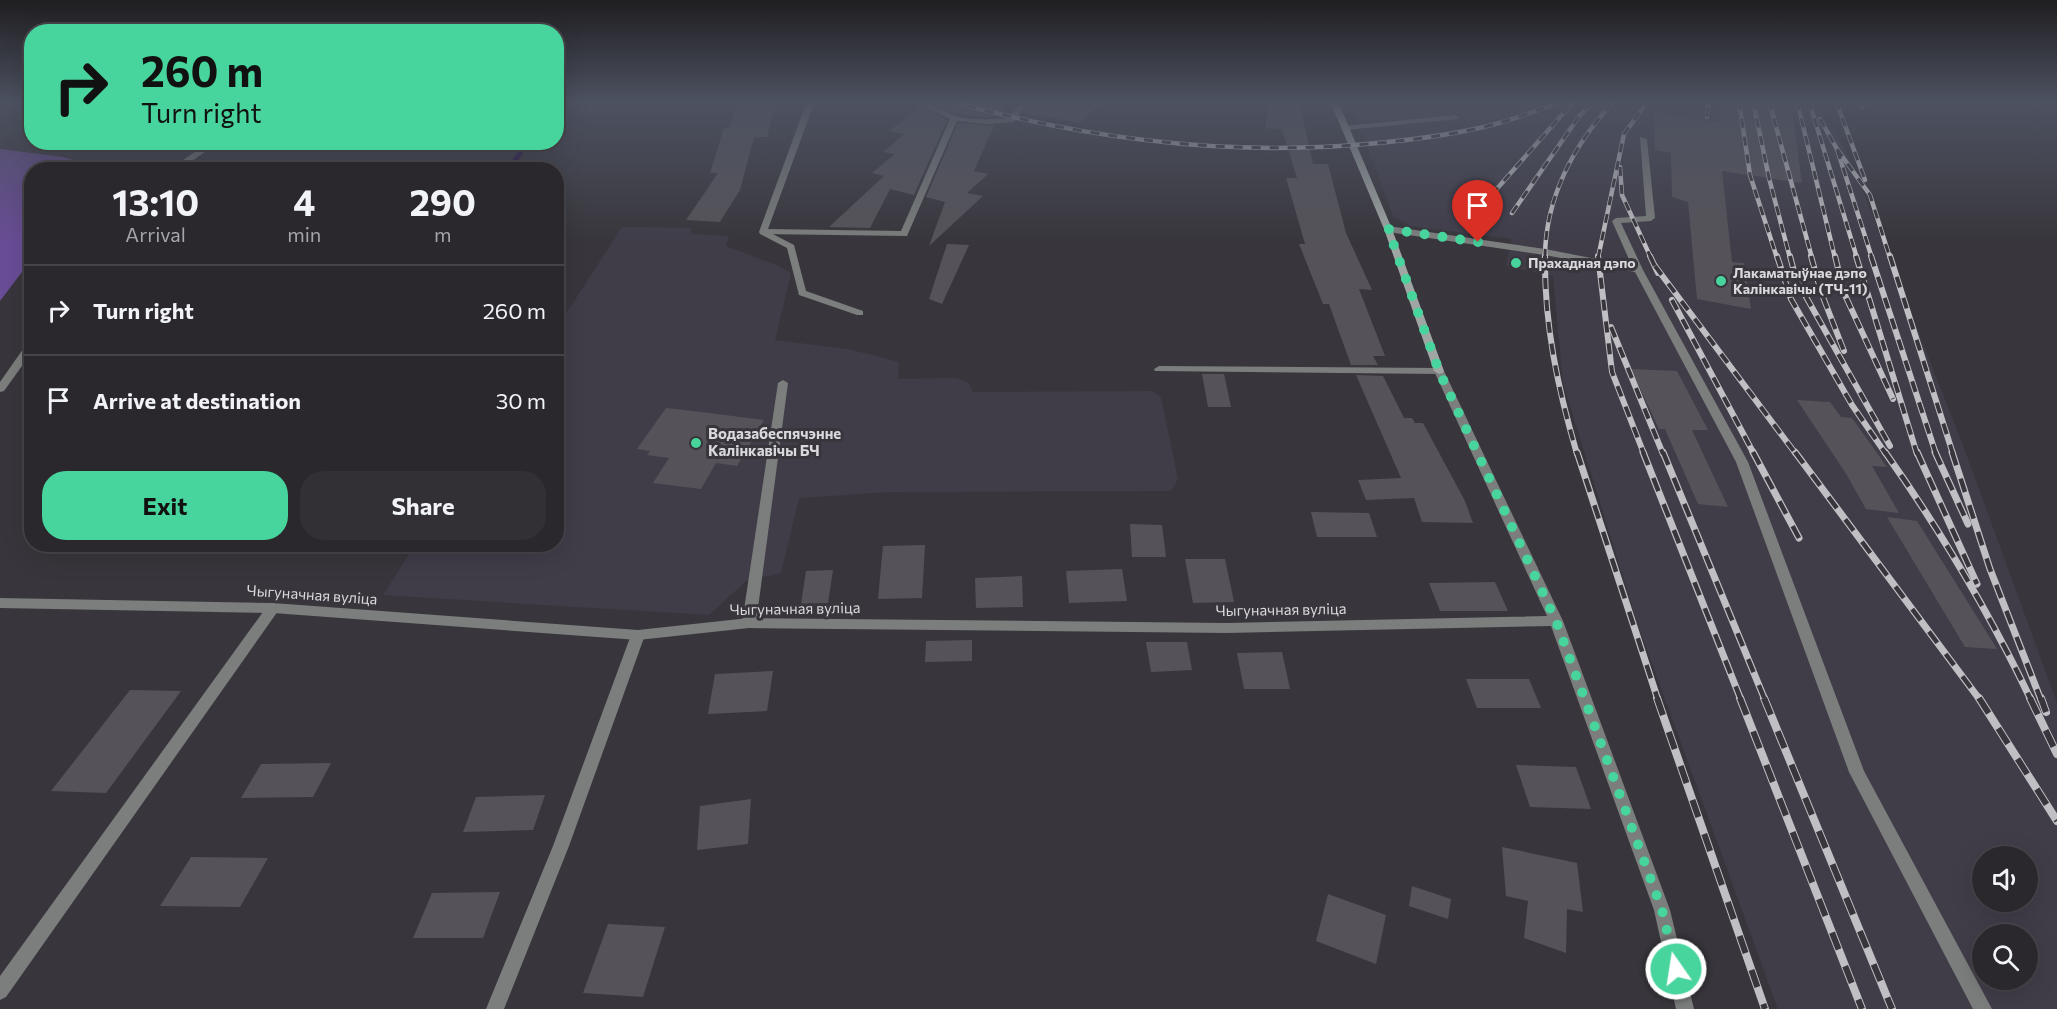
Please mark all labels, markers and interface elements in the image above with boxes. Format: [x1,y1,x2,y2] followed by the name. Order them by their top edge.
[141,44,263,96] text: 260 m
[42,48,120,126] icon: right
[141,96,261,129] text: Turn right
[112,179,199,223] text: 13:10
[293,179,315,223] text: 4
[409,179,476,223] text: 290
[1452,180,1503,242] pin
[1461,189,1494,222] icon: arrive
[125,222,186,246] text: Arrival
[287,222,321,246] text: min
[434,222,451,246] text: m
[1528,254,1636,271] place label: Прахадная дэпо
[1509,256,1523,270] marker: Прахадная дэпо
[1733,264,1868,297] place label: Лакаматыўнае дэпо Калінкавічы (ТЧ-11)
[1714,274,1728,288] marker: Лакаматыўнае дэпо Калінкавічы (ТЧ-11)
[42,294,75,327] icon: right
[93,297,194,324] text: Turn right
[483,297,546,324] text: 260 m
[42,384,75,417] icon: arrive
[93,387,301,414] text: Arrive at destination
[496,387,546,414] text: 30 m
[708,424,841,459] place label: Водазабеспячэнне Калінкавічы БЧ
[689,436,703,450] marker: Водазабеспячэнне Калінкавічы БЧ
[42,471,288,540] button: Exit
[300,471,546,540] button: Share
[246,580,378,608] street label: Чыгуначная вуліца
[729,598,861,618] street label: Чыгуначная вуліца
[1215,599,1347,619] street label: Чыгуначная вуліца
[1972,846,2038,990] map controls
[1972,846,2038,912] button: sound
[1972,924,2038,990] button: search
[1644,937,1708,1001] position arrow

